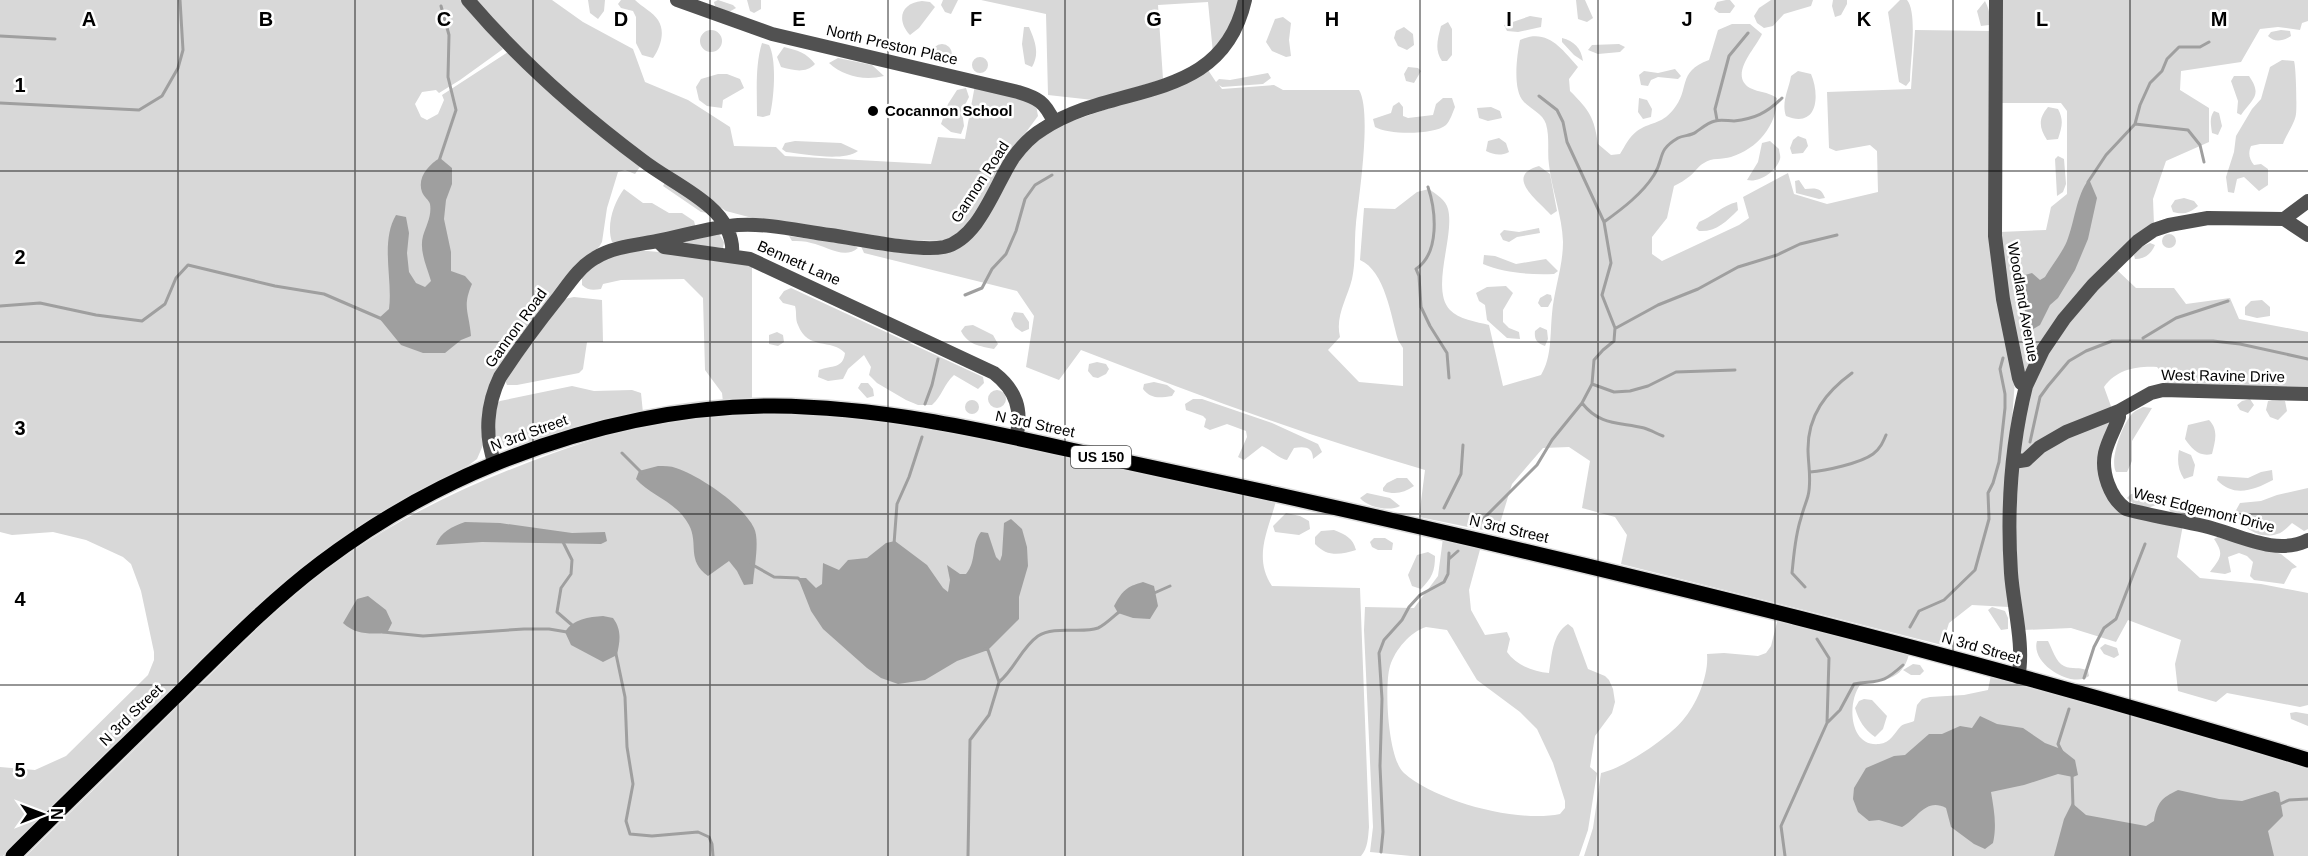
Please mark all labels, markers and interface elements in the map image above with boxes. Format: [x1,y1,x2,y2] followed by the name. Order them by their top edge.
[82,8,96,30] text: A
[259,8,273,30] text: B
[437,8,451,30] text: C
[614,8,628,30] text: D
[792,8,806,30] text: E
[970,8,982,30] text: F
[1146,8,1162,30] text: G
[1325,8,1339,30] text: H
[1506,8,1512,30] text: I
[1681,8,1693,30] text: J
[1857,8,1872,30] text: K
[2036,8,2048,30] text: L
[2211,8,2227,30] text: M
[825,21,959,68] street label: North Preston Place
[14,74,26,96] text: 1
[885,102,1013,119] place label: Cocannon School
[866,104,880,118] marker: Cocannon School
[947,138,1012,226] street label: Gannon Road
[755,237,843,288] street label: Bennett Lane
[2005,241,2042,363] street label: Woodland Avenue
[14,246,26,268] text: 2
[481,285,550,370] street label: Gannon Road
[2161,366,2285,385] street label: West Ravine Drive
[994,407,1077,440] street label: N 3rd Street
[488,410,571,454] street label: N 3rd Street
[14,417,26,439] text: 3
[1071,446,1131,468] road number: US 150
[2131,484,2277,535] street label: West Edgemont Drive
[1468,511,1551,546] street label: N 3rd Street
[14,588,26,610] text: 4
[1940,628,2023,667] street label: N 3rd Street
[96,680,166,749] street label: N 3rd Street
[14,759,26,781] text: 5
[12,784,72,844] north arrow
[48,808,65,820] text: N

